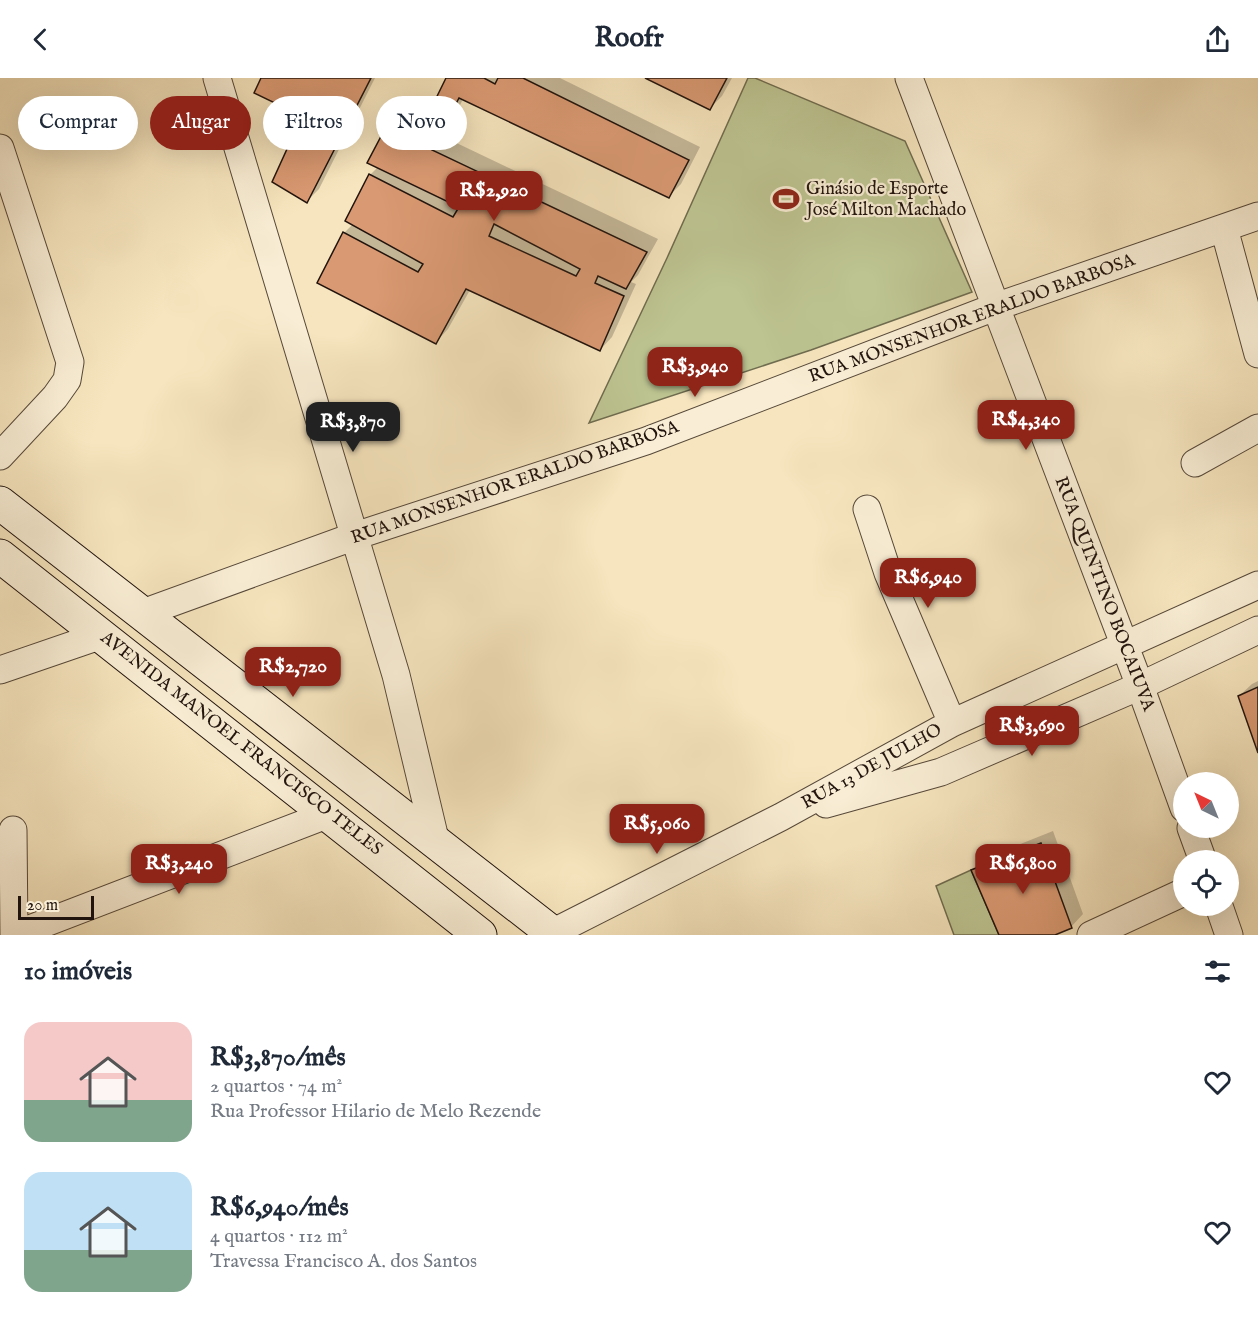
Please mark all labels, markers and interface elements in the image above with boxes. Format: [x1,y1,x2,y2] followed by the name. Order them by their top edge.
[594,22,664,56] text: Roofr
[24,23,57,56] icon: back
[1201,23,1234,56] icon: share
[18,96,138,150] chip: Comprar
[150,96,251,150] chip: Alugar
[263,96,364,150] chip: Filtros
[376,96,467,150] chip: Novo
[439,171,549,222] pin: R$2,920
[460,178,528,203] text: R$2,920
[804,178,966,222] place label: Ginásio de Esporte José Milton Machado
[771,184,801,214] sports icon: Ginásio de Esporte José Milton Machado
[806,249,1139,389] street label: RUA MONSENHOR ERALDO BARBOSA
[640,347,750,398] pin: R$3,940
[661,354,729,379] text: R$3,940
[971,400,1081,451] pin: R$4,340
[298,402,408,453] pin: R$3,870
[992,407,1060,432] text: R$4,340
[320,409,386,434] text: R$3,870
[348,416,683,550] street label: RUA MONSENHOR ERALDO BARBOSA
[1049,473,1160,715] street label: RUA QUINTINO BOCAIUVA
[873,558,983,609] pin: R$6,940
[894,565,962,590] text: R$6,940
[95,626,387,861] street label: AVENIDA MANOEL FRANCISCO TELES
[238,647,348,698] pin: R$2,720
[259,654,327,679] text: R$2,720
[977,706,1087,757] pin: R$3,690
[999,713,1065,738] text: R$3,690
[798,719,946,815] street label: RUA 13 DE JULHO
[1173,772,1239,838] north arrow
[1173,772,1239,916] map controls
[602,804,712,855] pin: R$5,060
[624,811,690,836] text: R$5,060
[124,844,234,895] pin: R$3,240
[968,844,1078,895] pin: R$6,800
[1173,850,1239,916] button: locate
[145,851,213,876] text: R$3,240
[989,851,1057,876] text: R$6,800
[18,893,94,920] scale bar
[27,896,58,916] text: 20 m
[24,955,132,988] text: 10 imóveis
[1201,955,1234,988] icon: filters
[210,1041,346,1074] text: R$3,870/mês
[72,1046,144,1118] icon: home
[1201,1066,1234,1099] icon: heart
[210,1074,342,1099] text: 2 quartos · 74 m²
[210,1099,541,1124] text: Rua Professor Hilario de Melo Rezende
[210,1191,349,1224] text: R$6,940/mês
[72,1196,144,1268] icon: home
[1201,1216,1234,1249] icon: heart
[210,1224,348,1249] text: 4 quartos · 112 m²
[210,1249,477,1274] text: Travessa Francisco A. dos Santos

